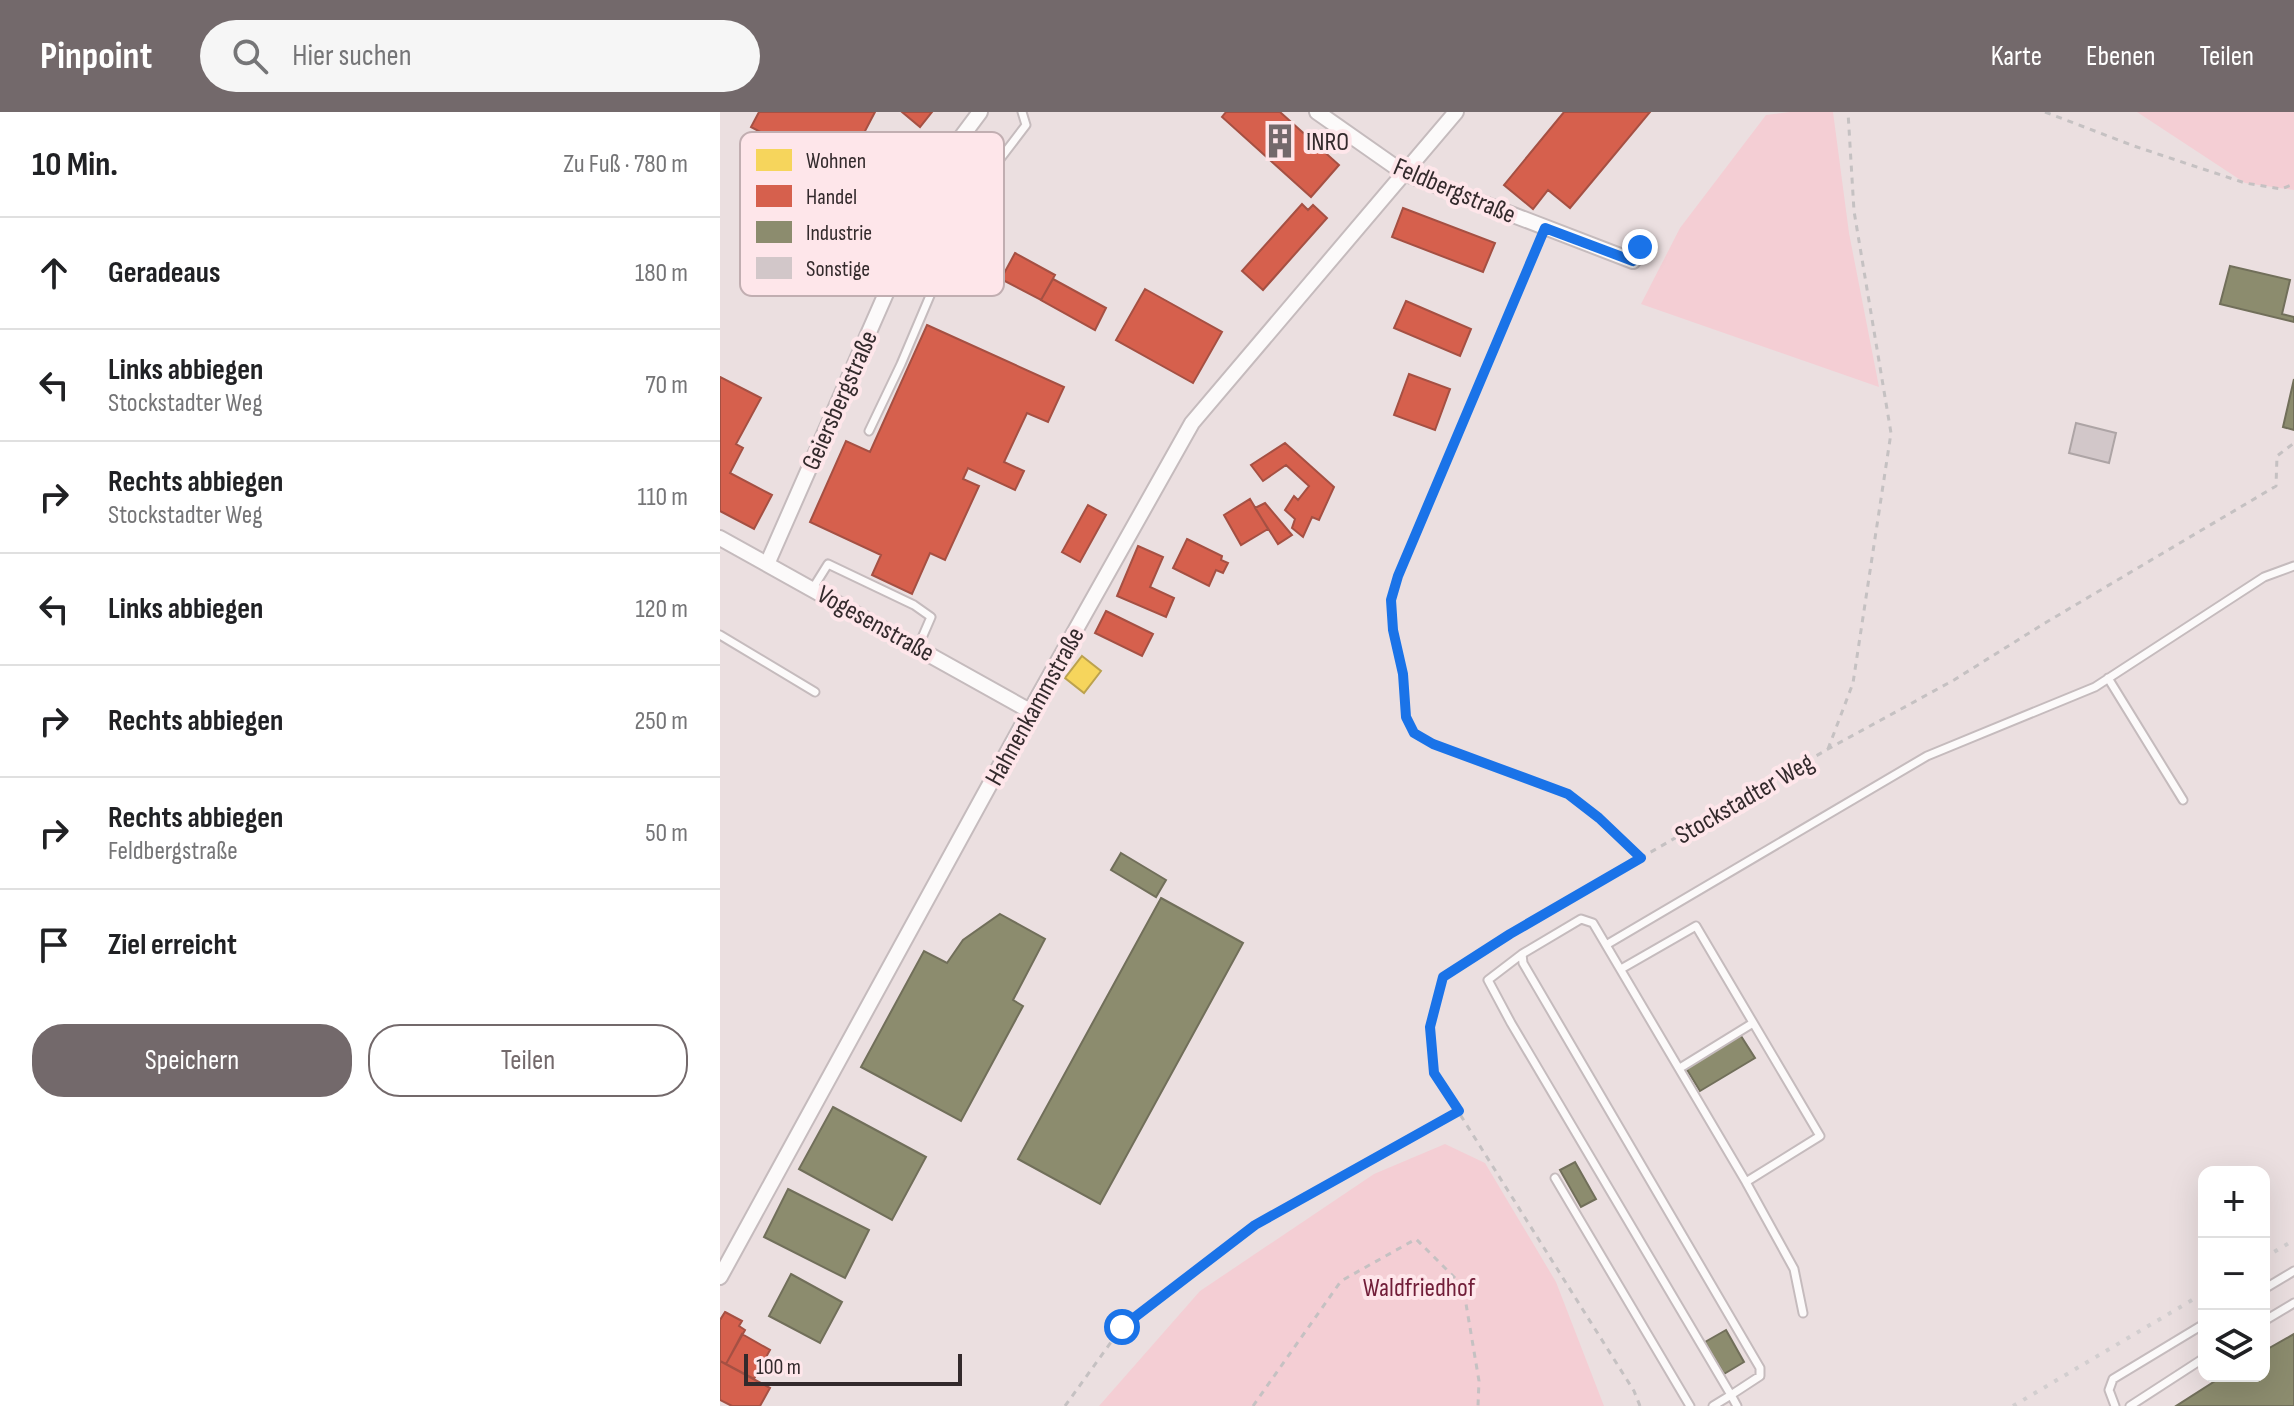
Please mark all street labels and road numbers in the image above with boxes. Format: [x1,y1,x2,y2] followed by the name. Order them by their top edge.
[1389,152,1520,231] street label: Feldbergstraße
[796,326,885,475] street label: Geiersbergstraße
[811,580,939,669] street label: Vogesenstraße
[979,622,1092,791] street label: Hahnenkammstraße
[1670,747,1819,851] street label: Stockstadter Weg

